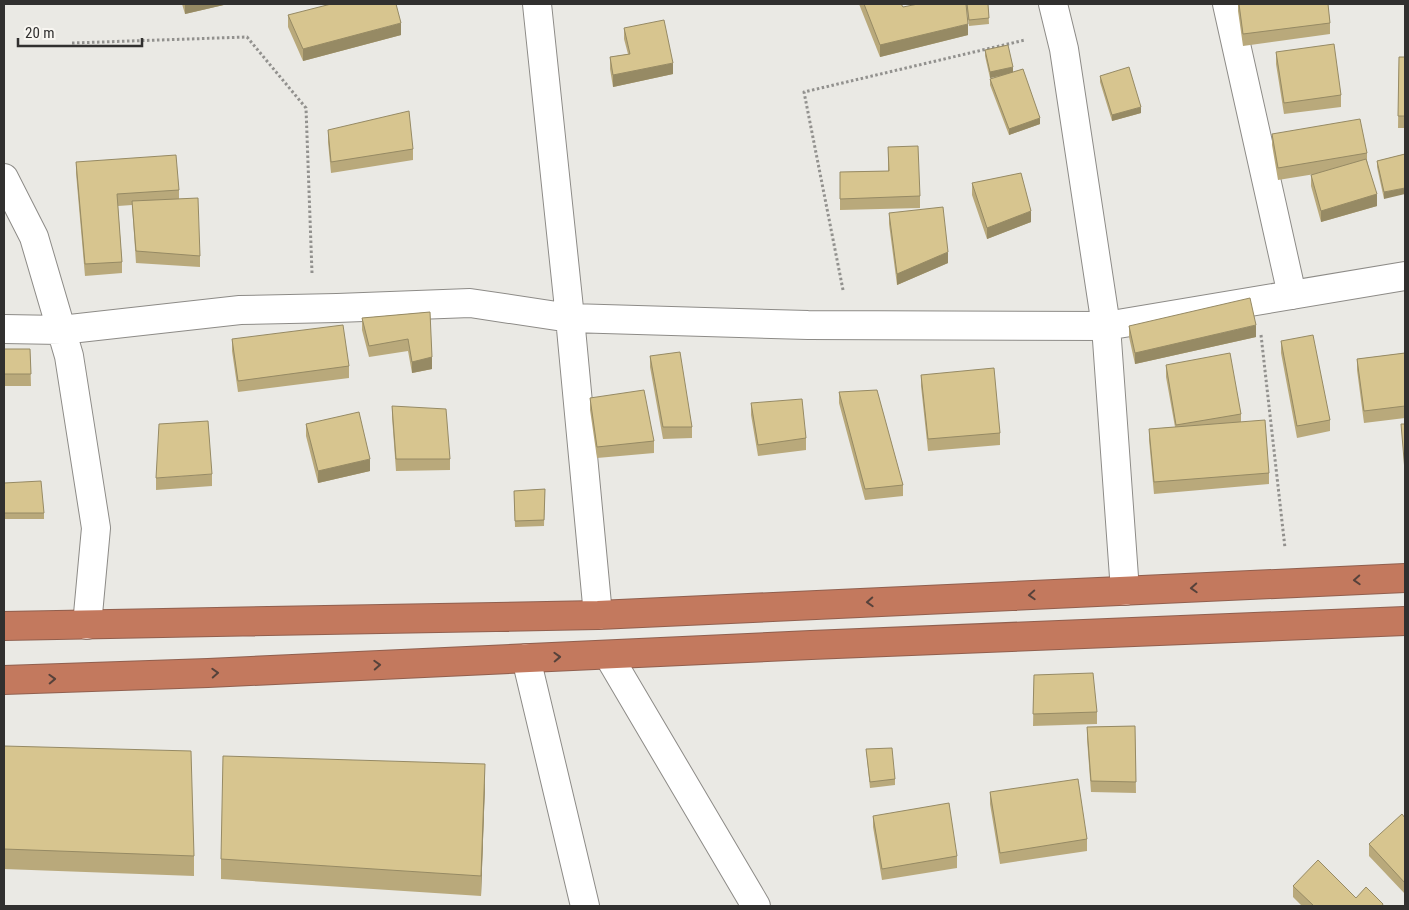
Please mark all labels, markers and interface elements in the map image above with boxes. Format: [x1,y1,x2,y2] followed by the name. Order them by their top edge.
[18,15,141,47] scale bar
[25,24,55,42] text: 20 m
[1352,575,1360,586] one-way arrow
[1190,582,1198,593] one-way arrow
[1028,590,1036,601] one-way arrow
[865,597,873,608] one-way arrow
[553,651,561,662] one-way arrow
[374,660,381,670] one-way arrow
[211,667,219,678] one-way arrow
[49,673,57,684] one-way arrow

